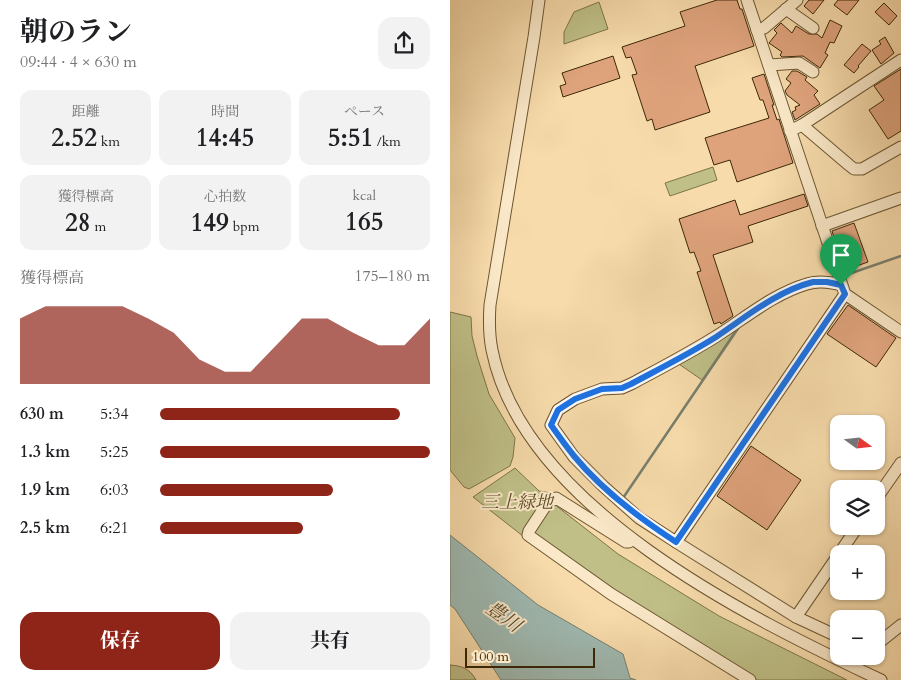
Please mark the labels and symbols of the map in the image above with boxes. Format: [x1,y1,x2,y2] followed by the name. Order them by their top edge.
[820,234,862,285] pin
[830,415,885,470] north arrow
[481,490,555,515] park label: 三上緑地
[480,595,528,640] water label: 豊川
[465,645,595,668] scale bar

